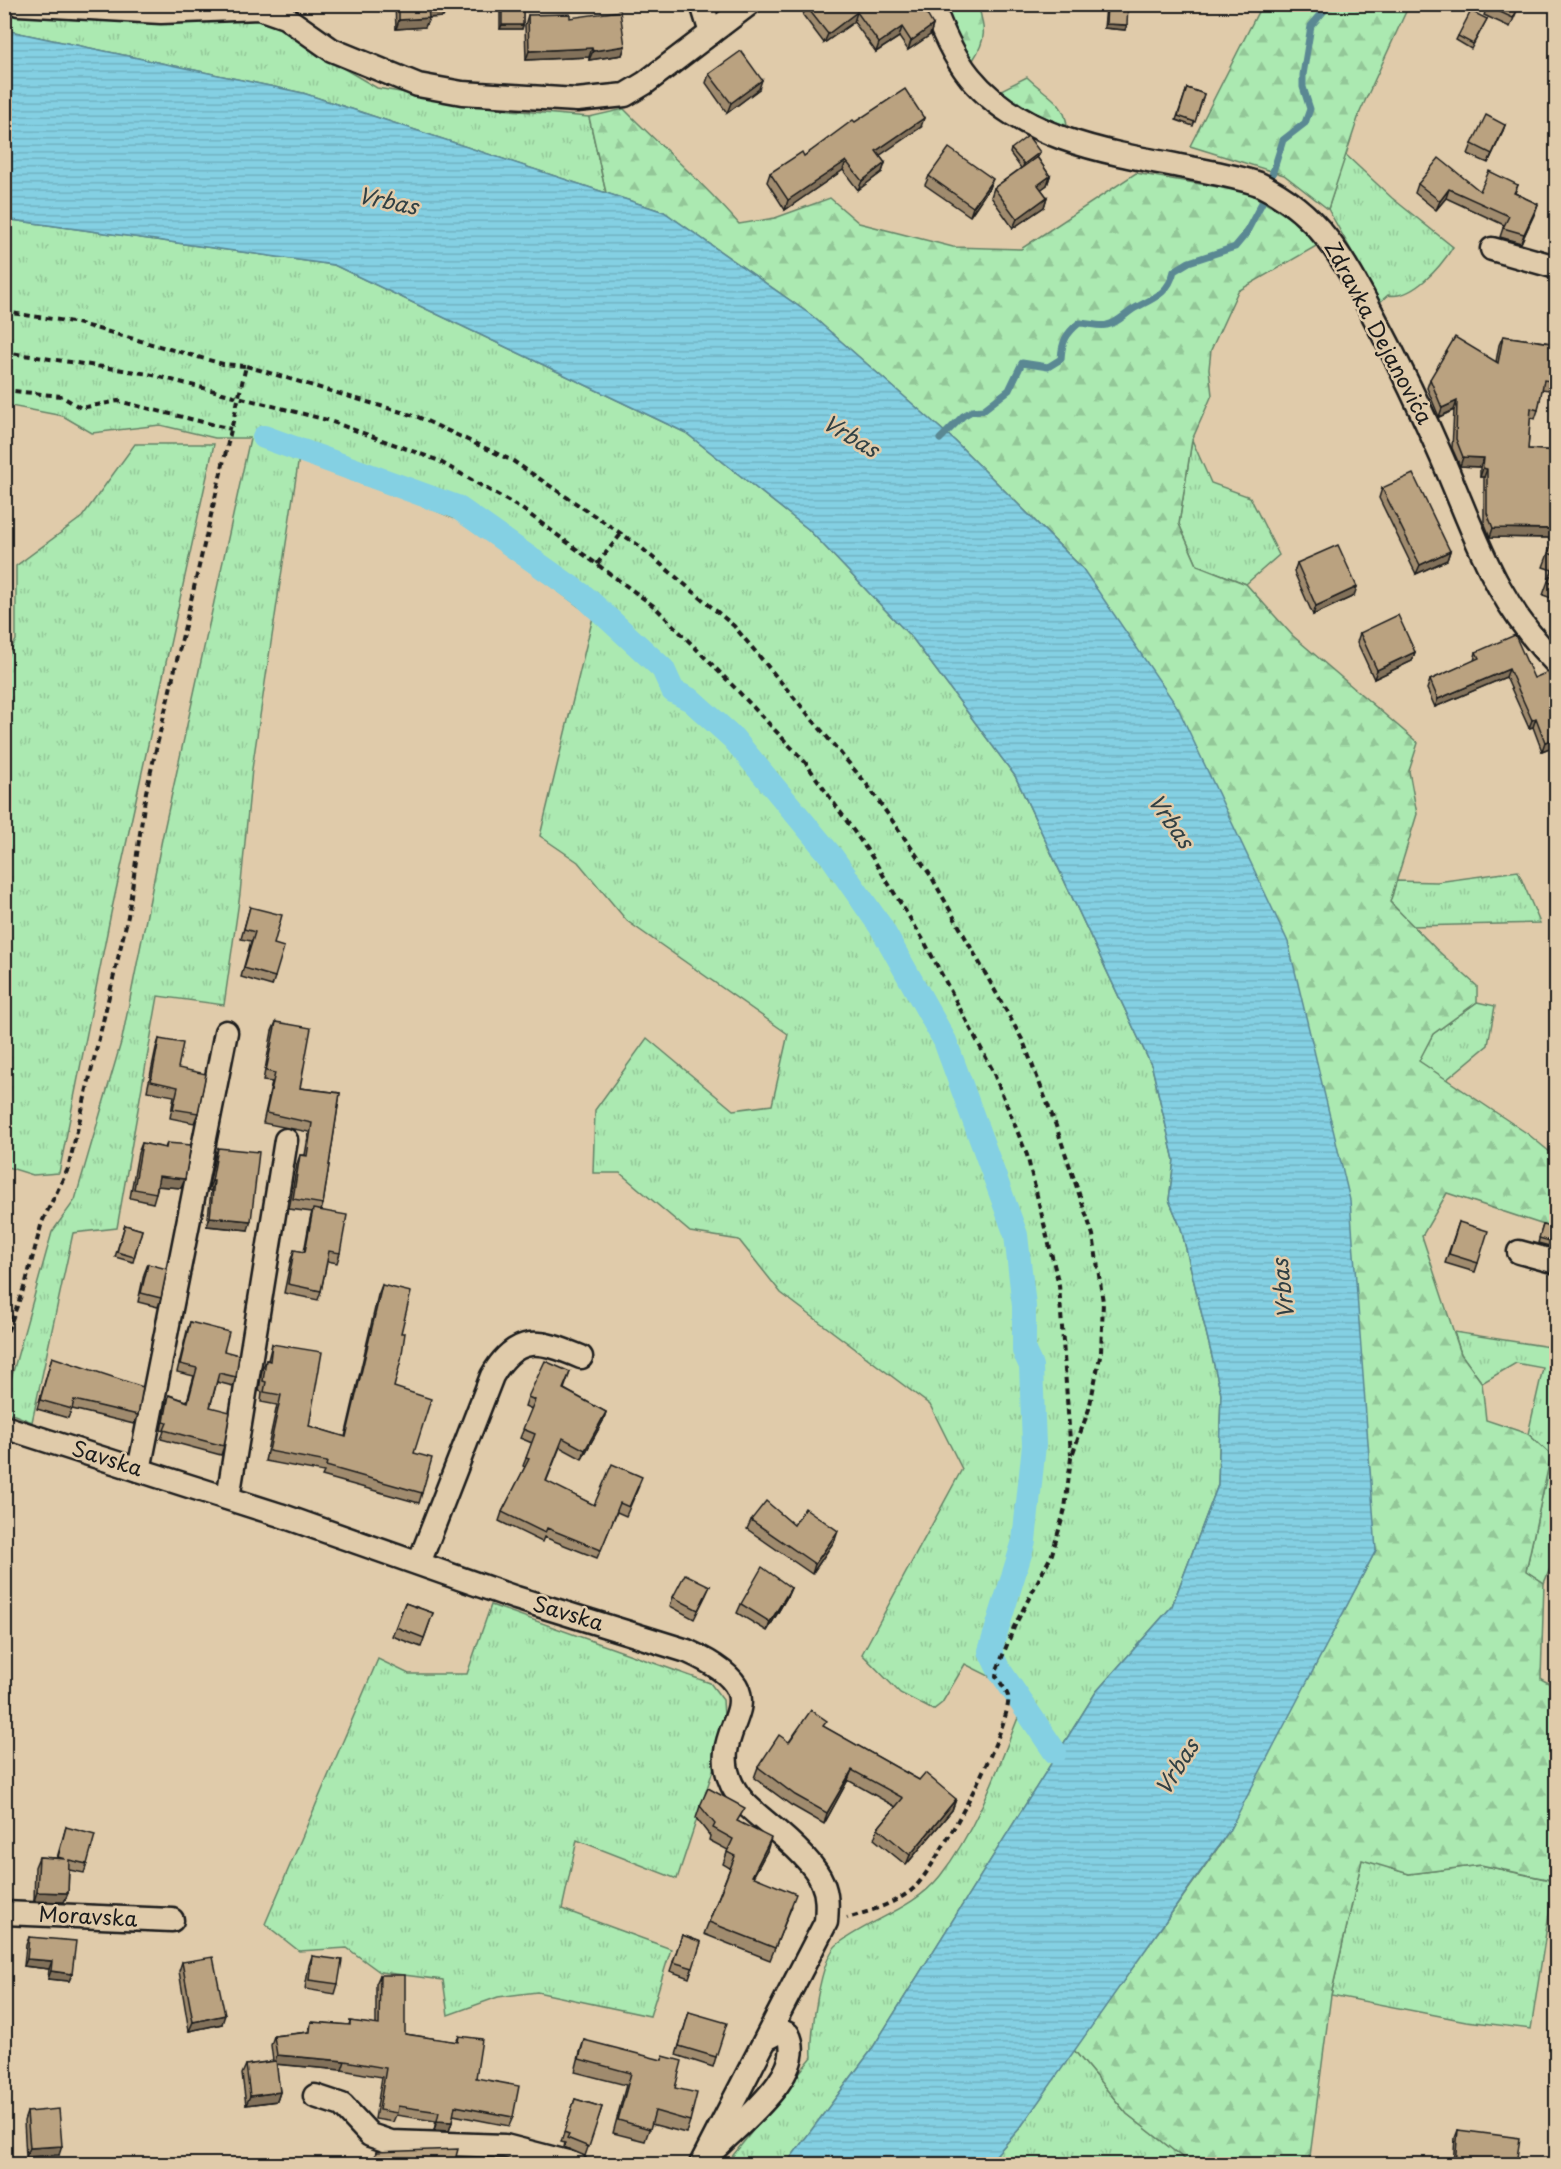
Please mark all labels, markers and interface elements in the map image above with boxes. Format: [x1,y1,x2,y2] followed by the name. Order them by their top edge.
[355,177,423,222] water label: Vrbas
[1318,235,1442,430] street label: Zdravka Dejanovića
[817,405,888,465] water label: Vrbas
[1141,786,1204,856] water label: Vrbas
[1262,1256,1301,1321] water label: Vrbas
[68,1431,147,1484] street label: Savska
[529,1586,608,1638] street label: Savska
[1146,1730,1207,1800] water label: Vrbas
[38,1896,138,1934] street label: Moravska

